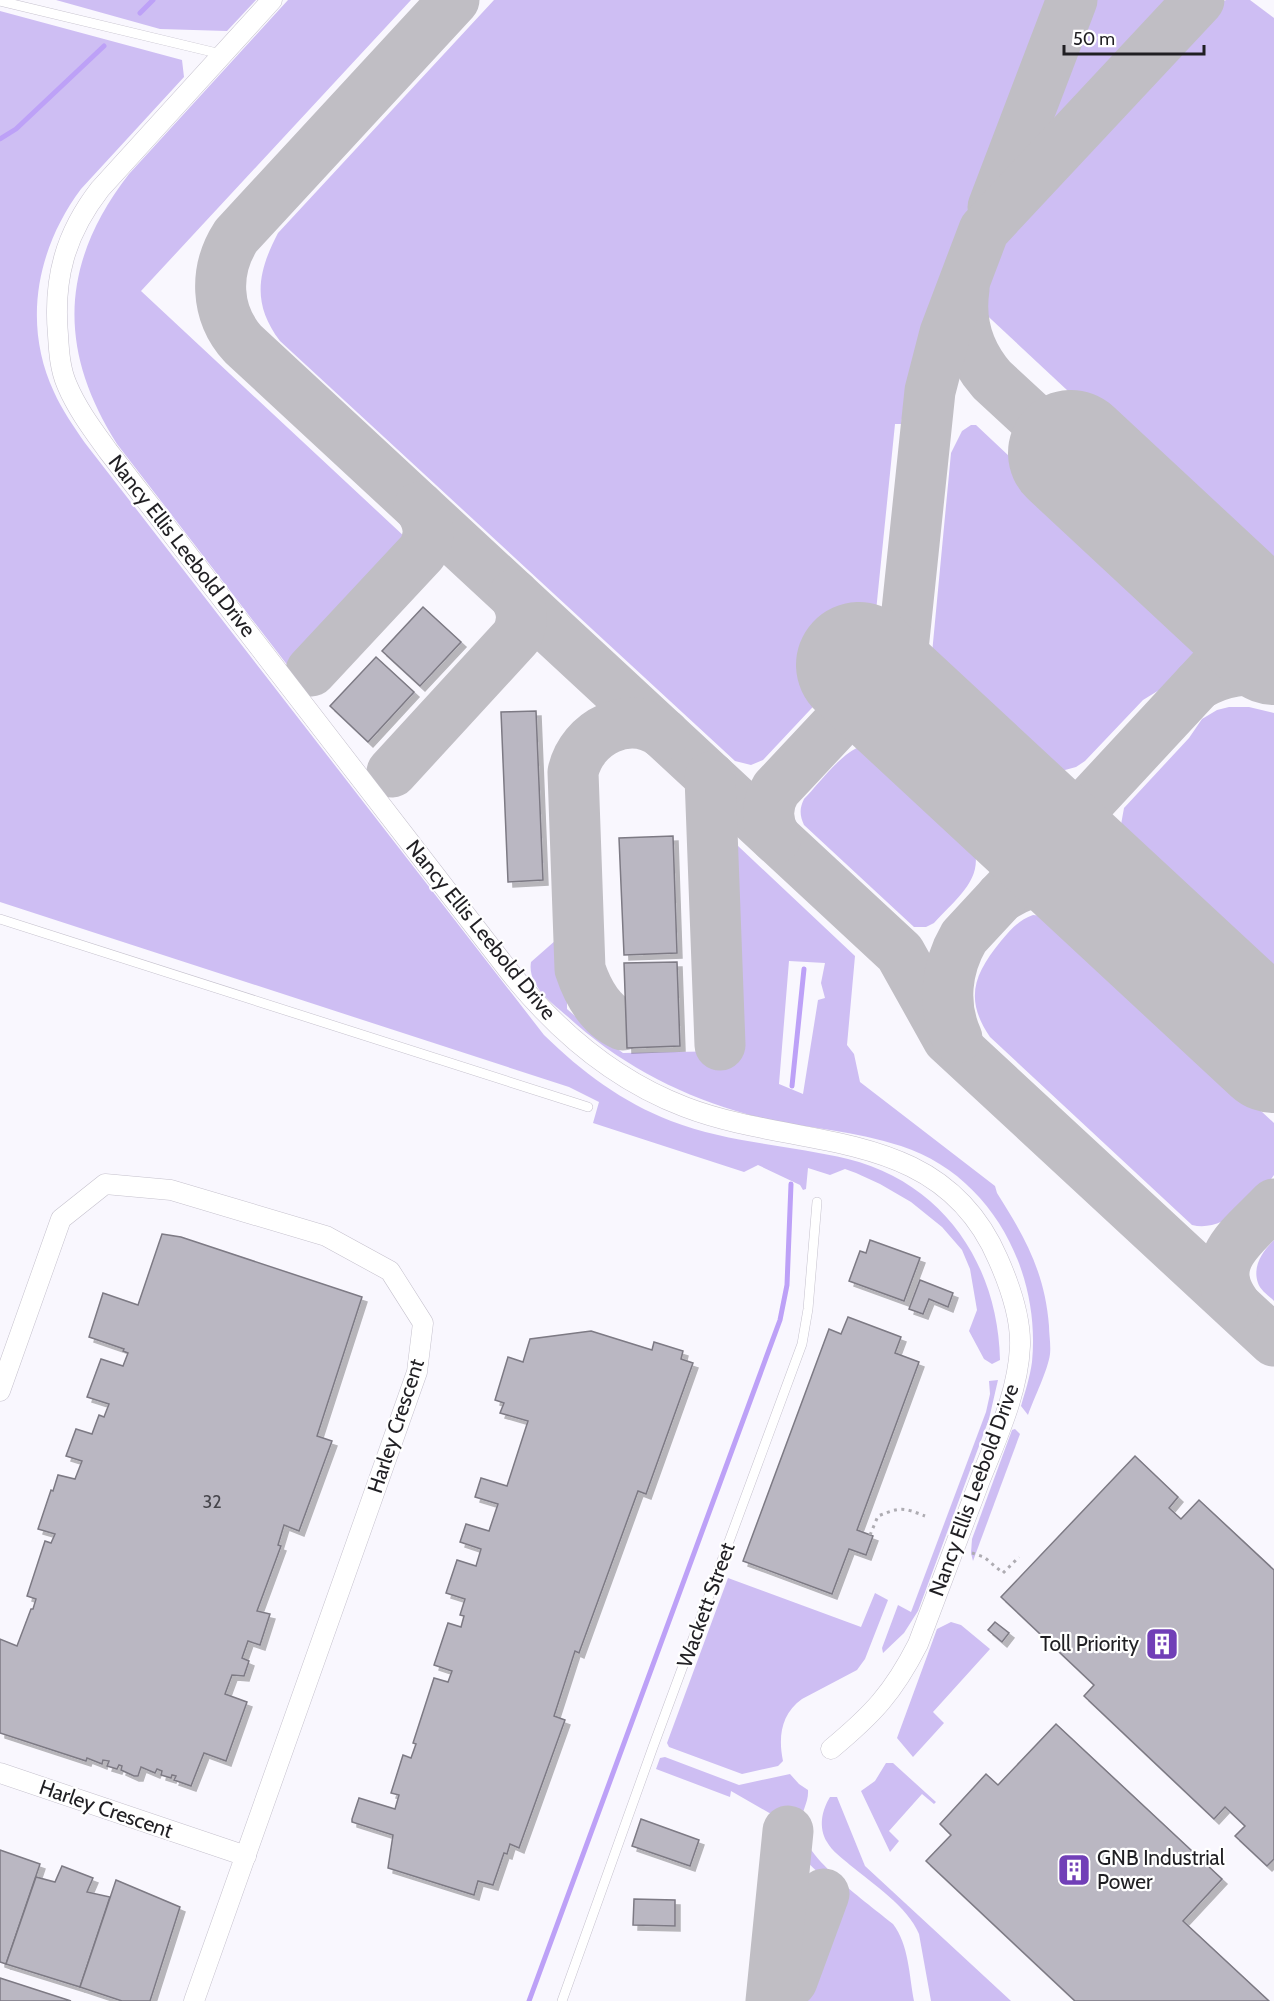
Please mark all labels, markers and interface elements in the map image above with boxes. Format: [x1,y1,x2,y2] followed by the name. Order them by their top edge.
[1064,18,1204,56] scale bar
[1073,28,1115,50] text: 50 m
[104,450,261,642] street label: Nancy Ellis Leebold Drive
[401,835,562,1025] street label: Nancy Ellis Leebold Drive
[362,1356,429,1496] street label: Harley Crescent
[923,1380,1024,1599] street label: Nancy Ellis Leebold Drive
[202,1491,222,1513] house number: 32
[671,1539,740,1671] street label: Wackett Street
[1144,1626,1180,1662] building icon: Toll Priority
[1040,1631,1139,1656] place label: Toll Priority
[36,1774,176,1843] street label: Harley Crescent
[1097,1845,1225,1894] place label: GNB Industrial Power
[1056,1852,1092,1888] building icon: GNB Industrial Power

